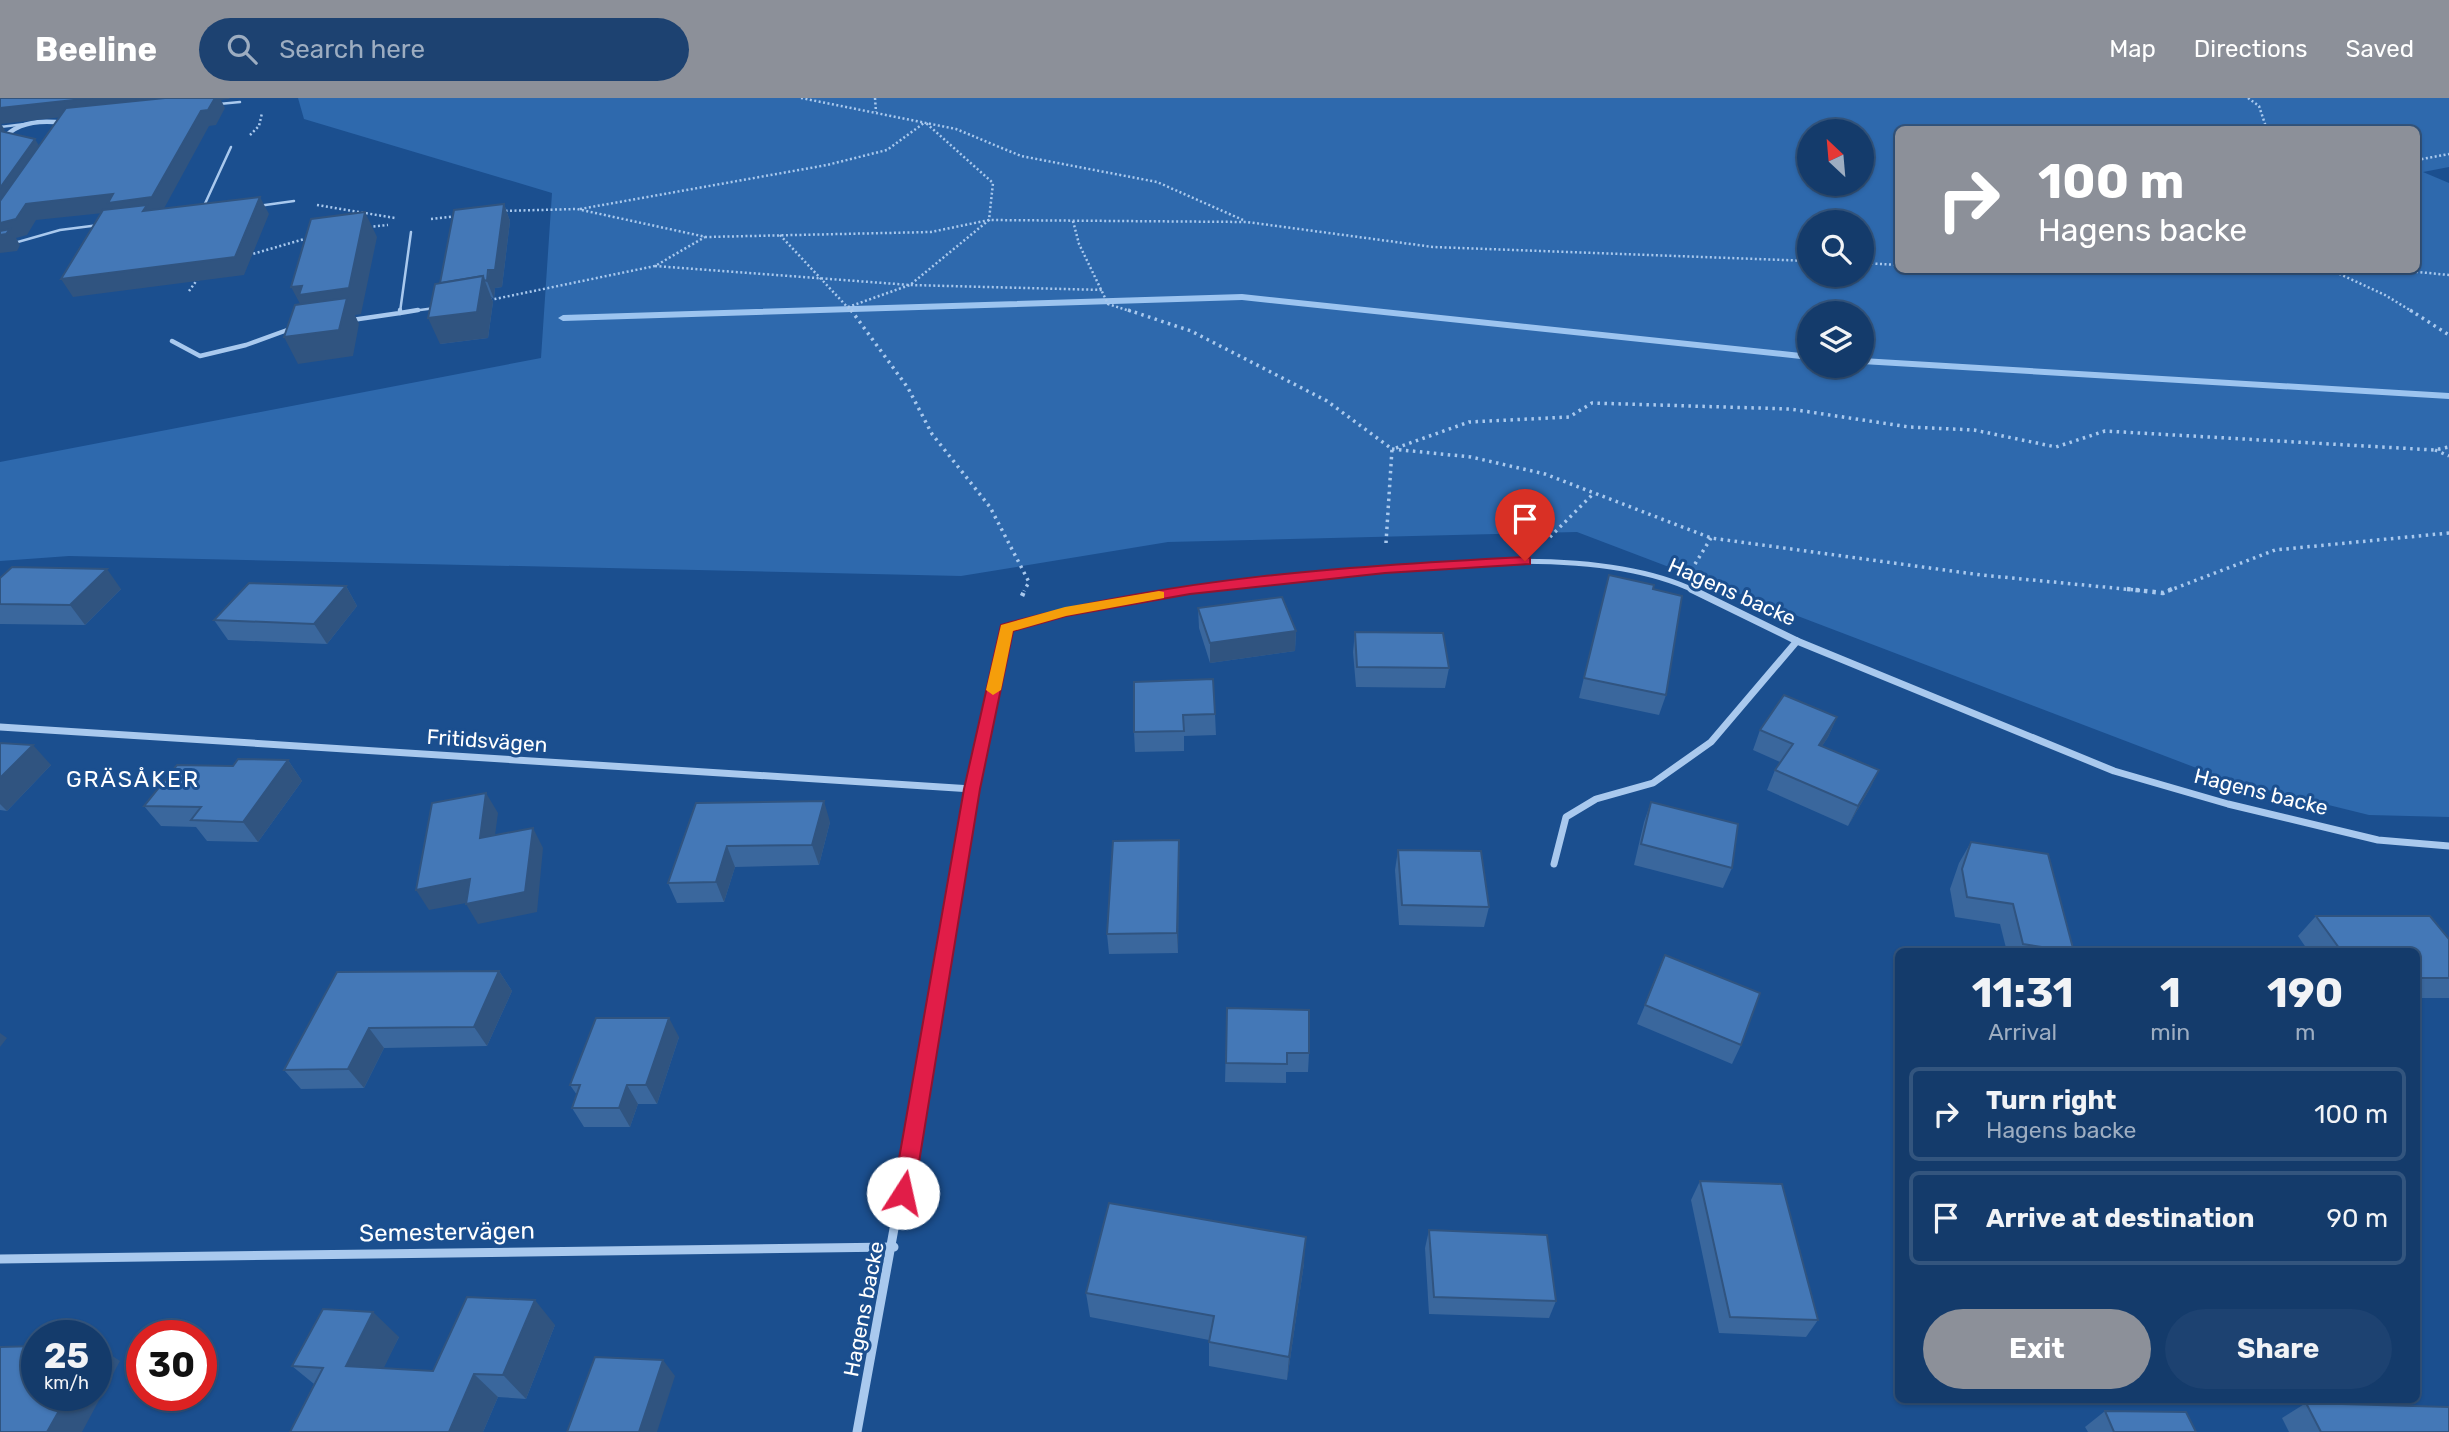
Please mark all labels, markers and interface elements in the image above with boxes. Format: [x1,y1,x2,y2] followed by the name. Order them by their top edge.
[199,18,689,81] search box
[35,30,157,69] text: Beeline
[223,30,261,68] icon: search
[279,34,425,65] text: Search here
[2109,35,2156,63] text: Map
[2194,35,2307,63] text: Directions
[2345,35,2414,63] text: Saved
[1797,119,1874,196] north arrow
[1797,119,1874,378] map controls
[2038,152,2184,210] text: 100 m
[1923,154,2014,245] icon: right
[1797,210,1874,287] button: search
[2038,211,2247,249] text: Hagens backe
[1797,301,1874,378] button: layers
[1495,489,1555,561] pin
[1506,500,1544,538] icon: arrive
[1664,552,1800,631] street label: Hagens backe
[426,724,548,757] street label: Fritidsvägen
[2192,763,2331,820] street label: Hagens backe
[66,765,200,793] district label: GRÄSÅKER
[1972,968,2074,1018] text: 11:31
[2160,968,2181,1018] text: 1
[2267,968,2343,1018] text: 190
[1988,1018,2057,1046] text: Arrival
[2150,1018,2190,1046] text: min
[2295,1018,2315,1046] text: m
[1986,1085,2116,1116] text: Turn right
[1927,1095,1965,1133] icon: right
[2314,1099,2388,1130] text: 100 m
[1986,1116,2136,1144] text: Hagens backe
[866,1156,940,1230] position arrow
[1927,1199,1965,1237] icon: arrive
[1986,1203,2254,1234] text: Arrive at destination
[2327,1203,2388,1234] text: 90 m
[359,1216,535,1248] street label: Semestervägen
[838,1239,889,1379] street label: Hagens backe
[1923,1309,2151,1389] button: Exit
[2165,1309,2392,1389] button: Share
[126,1320,217,1411] speed limit sign: 30
[44,1335,89,1377] text: 25
[44,1372,89,1394] text: km/h

